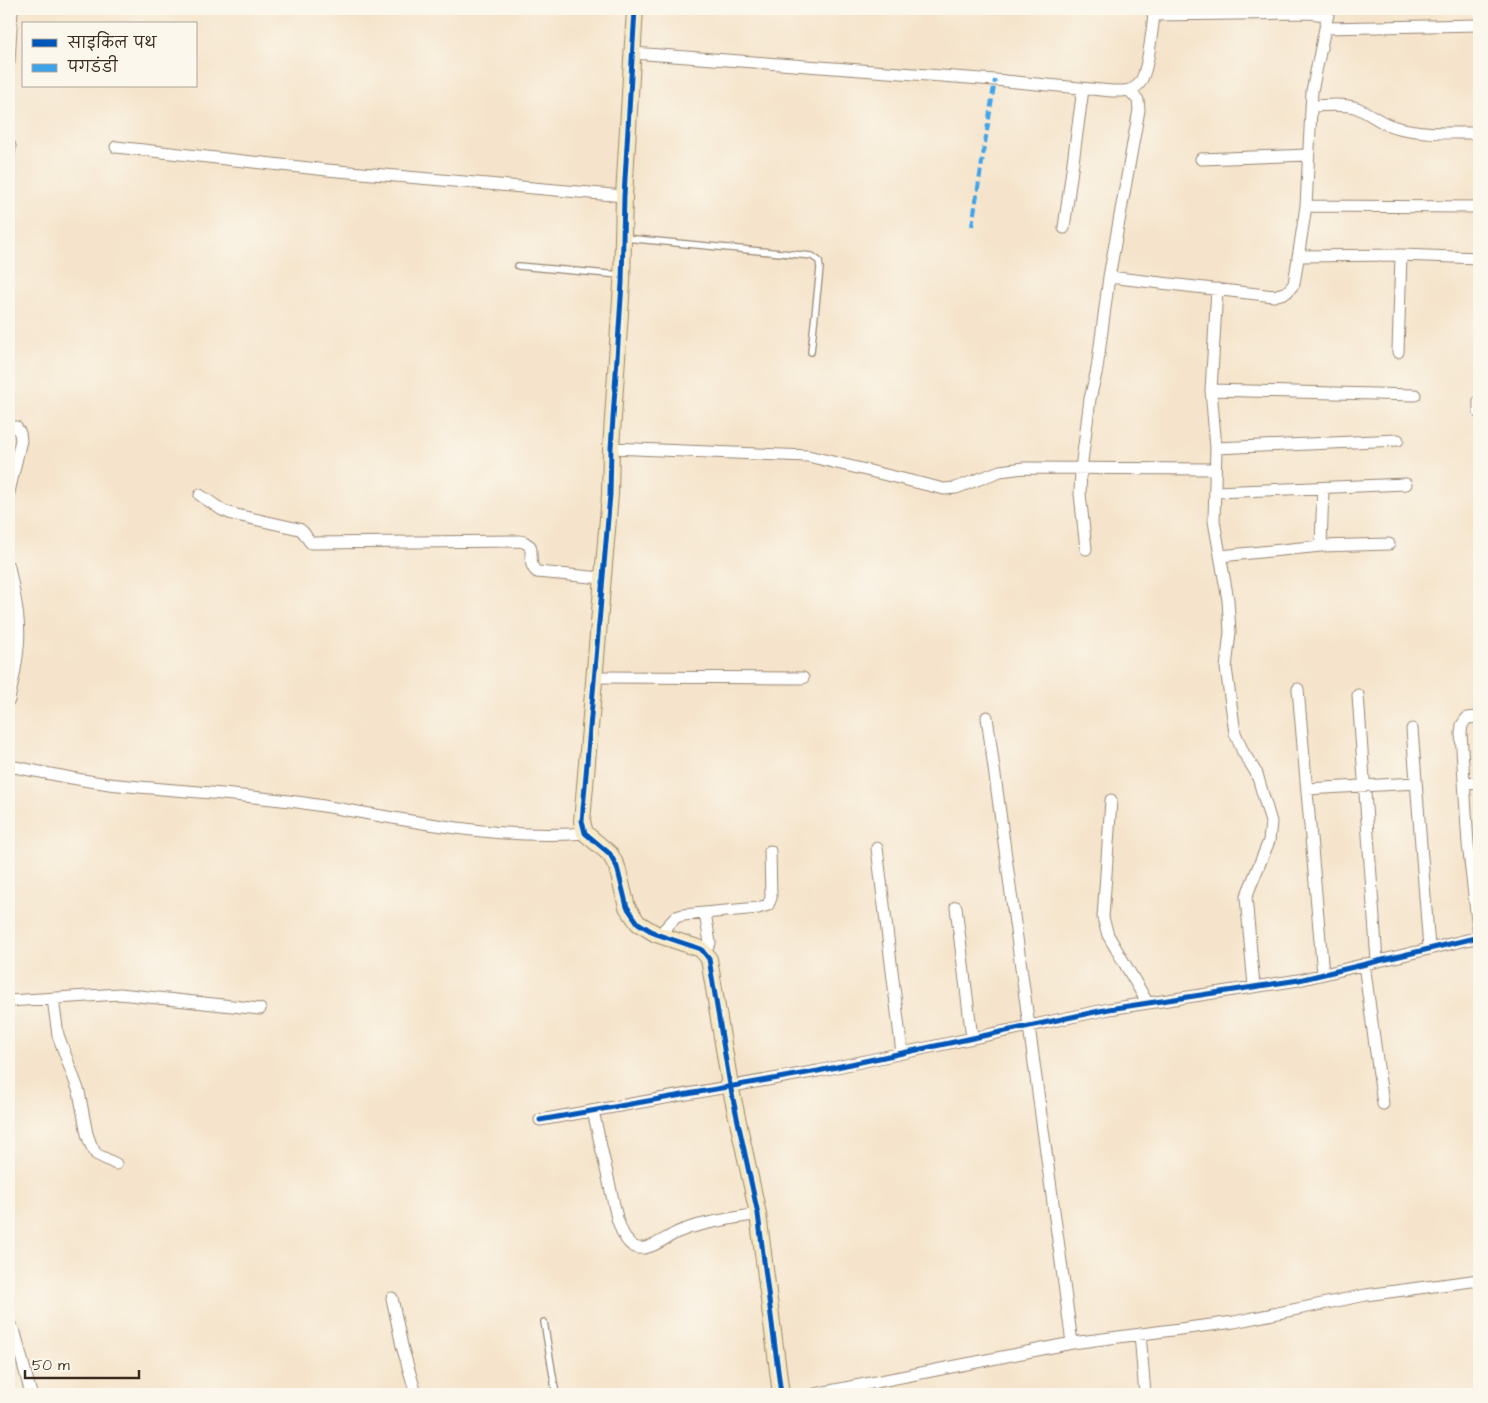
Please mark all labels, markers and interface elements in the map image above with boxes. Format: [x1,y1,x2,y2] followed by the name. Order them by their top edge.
[22,22,198,88] legend
[67,31,157,54] text: साइकिल पथ
[67,55,118,78] text: पगडंडी
[25,1348,139,1380] scale bar
[32,1355,70,1376] text: 50 m

